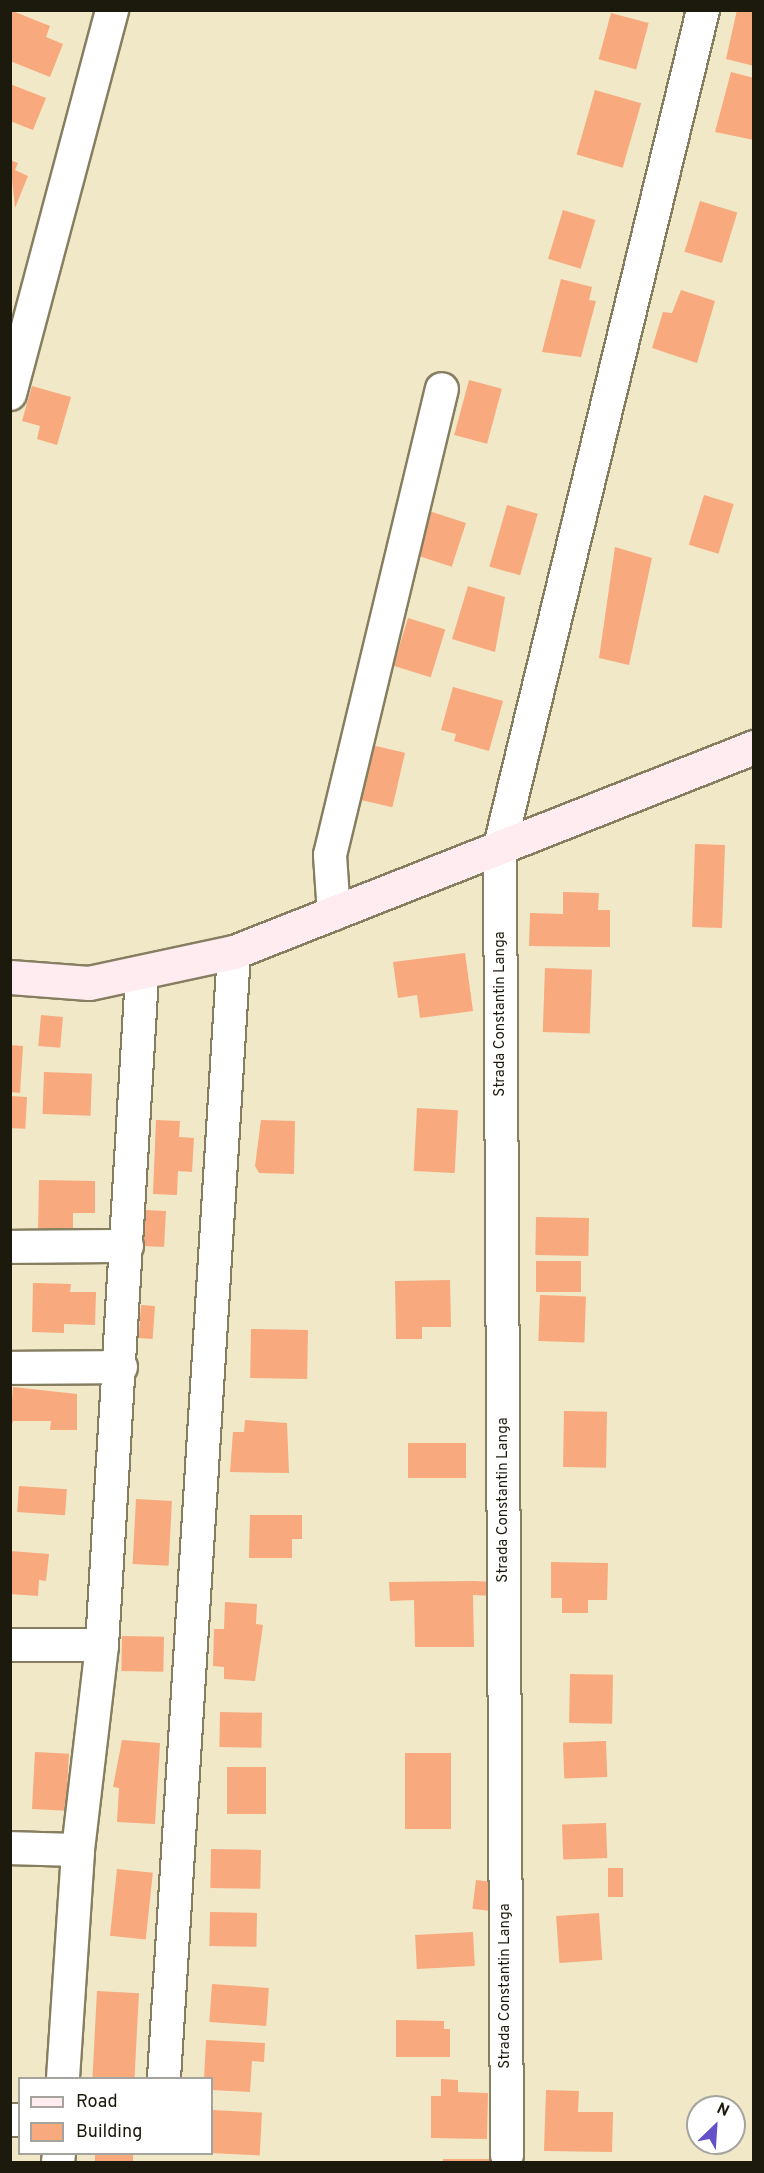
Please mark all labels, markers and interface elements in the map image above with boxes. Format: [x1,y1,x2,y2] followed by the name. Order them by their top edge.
[492,931,510,1097] street label: Strada Constantin Langa
[495,1417,513,1583] street label: Strada Constantin Langa
[497,1903,515,2069] street label: Strada Constantin Langa
[18,2077,213,2155] legend
[76,2091,118,2114] text: Road
[686,2095,746,2155] north arrow
[713,2099,732,2122] text: N
[76,2121,142,2144] text: Building

